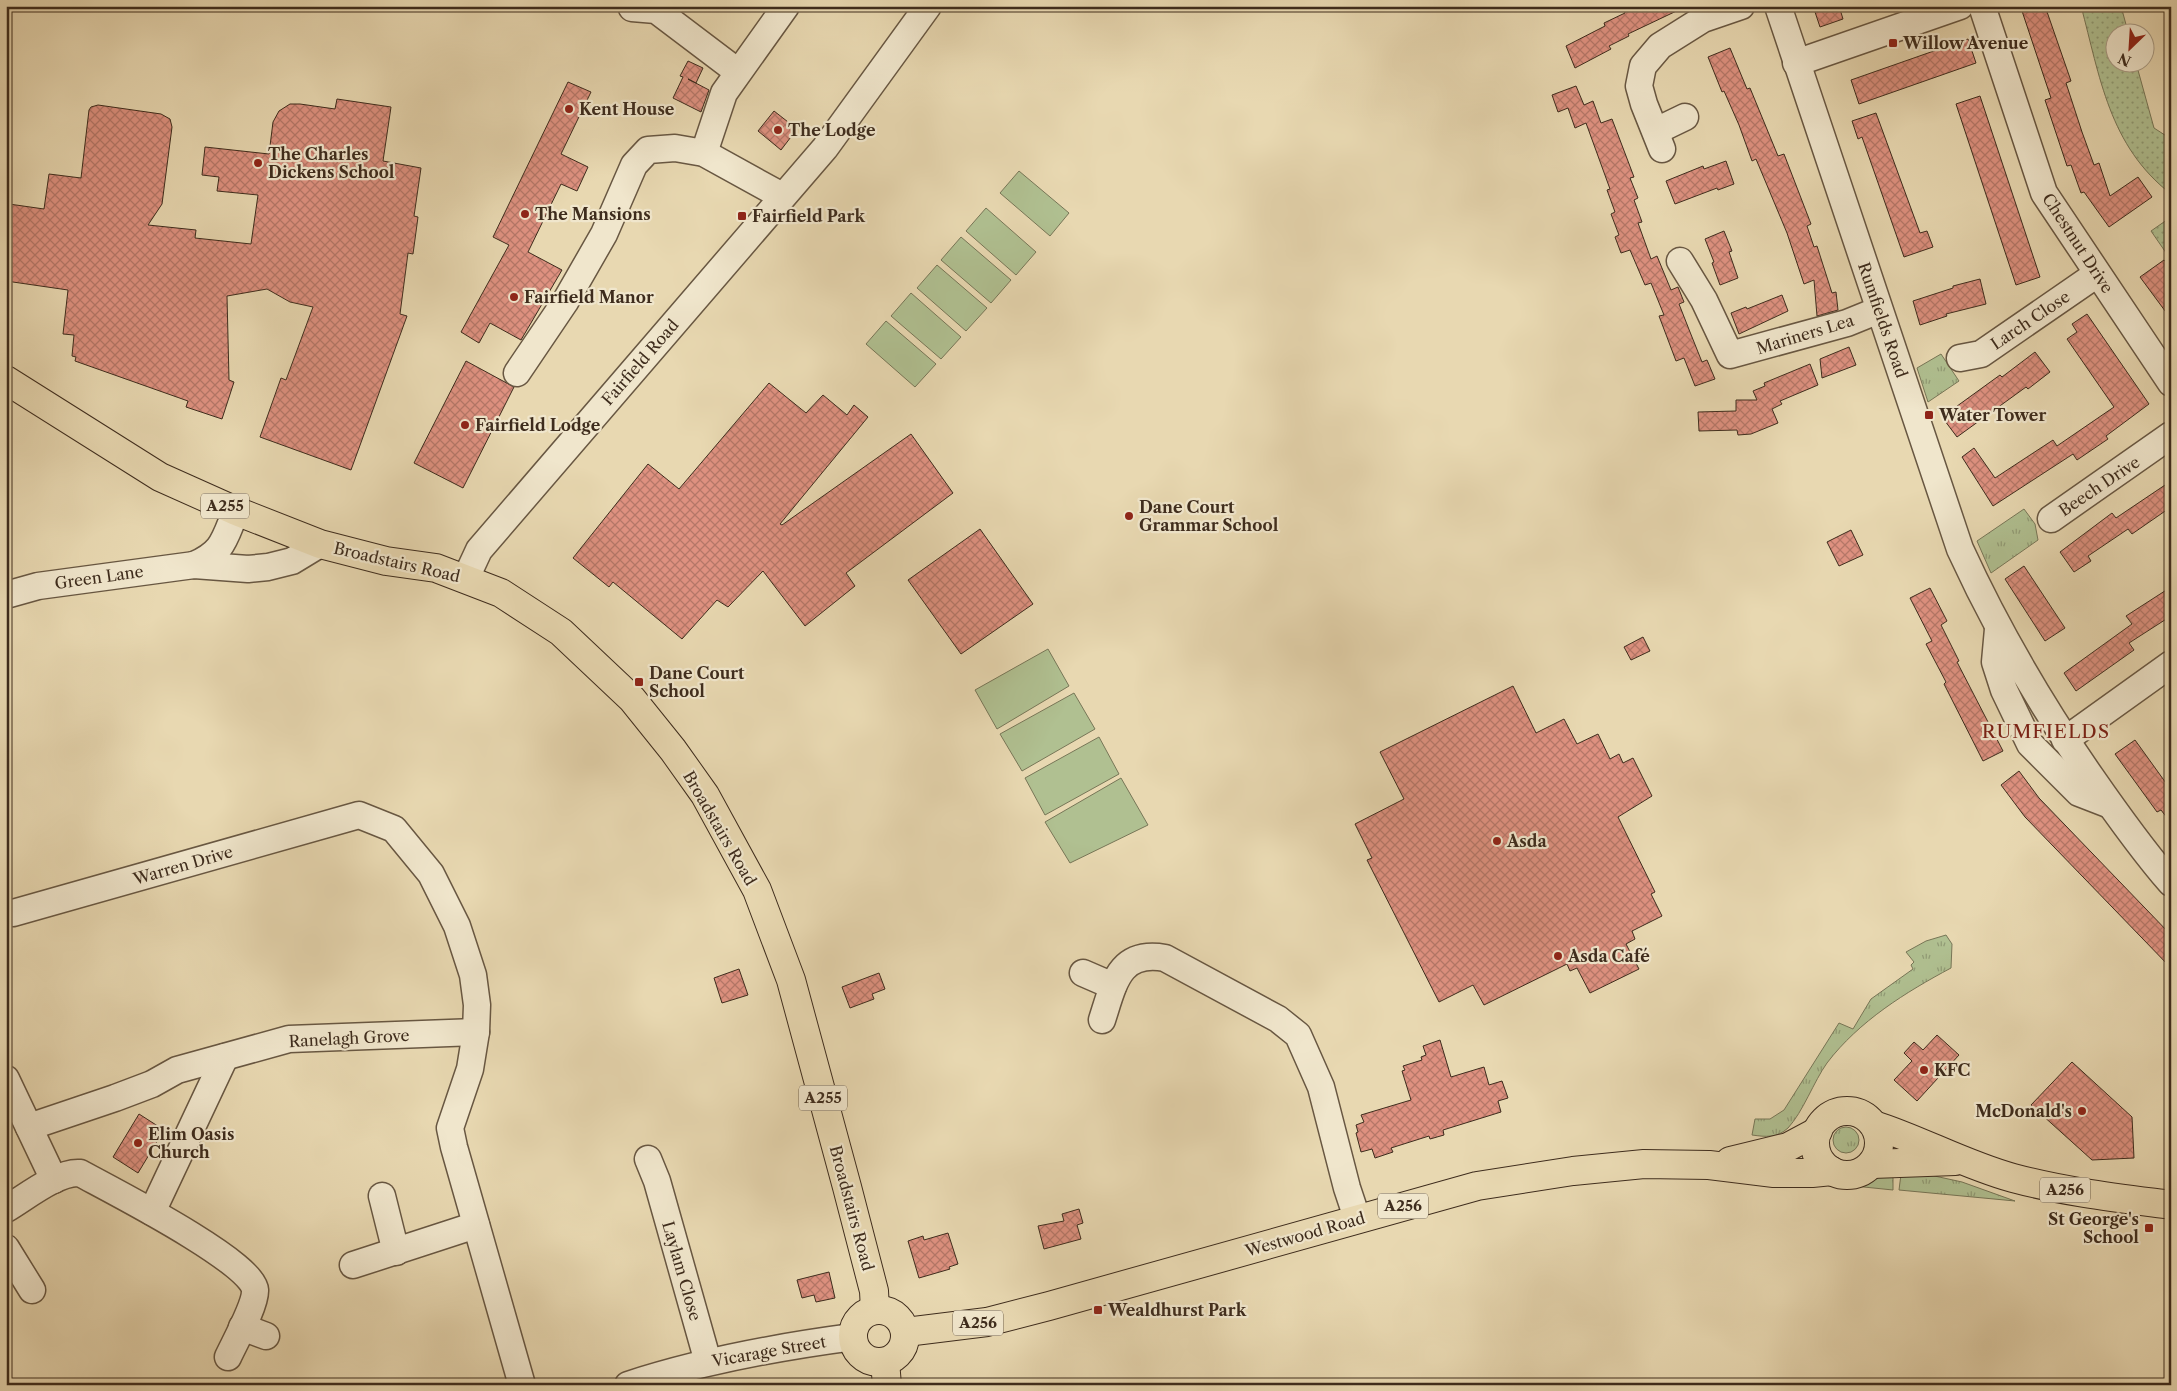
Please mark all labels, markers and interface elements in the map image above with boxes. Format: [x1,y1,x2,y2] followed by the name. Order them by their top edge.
[2104,22,2154,72] north arrow
[1902,33,2029,53] place label: Willow Avenue
[1887,37,1899,49] marker: Willow Avenue
[2115,49,2134,71] text: N
[579,99,675,119] place label: Kent House
[563,103,575,115] marker: Kent House
[788,120,876,140] place label: The Lodge
[772,124,784,136] marker: The Lodge
[268,144,395,182] place label: The Charles Dickens School
[252,157,264,169] marker: The Charles Dickens School
[2038,189,2118,297] street label: Chestnut Drive
[535,204,651,224] place label: The Mansions
[752,206,865,226] place label: Fairfield Park
[519,208,531,220] marker: The Mansions
[736,210,748,222] marker: Fairfield Park
[1854,260,1912,381] street label: Rumfields Road
[1987,286,2073,354] street label: Larch Close
[524,287,654,307] place label: Fairfield Manor
[508,291,520,303] marker: Fairfield Manor
[1754,310,1857,358] street label: Mariners Lea
[597,315,683,409] street label: Fairfield Road
[1938,405,2046,425] place label: Water Tower
[1923,409,1935,421] marker: Water Tower
[475,415,601,435] place label: Fairfield Lodge
[459,419,471,431] marker: Fairfield Lodge
[2055,452,2143,520] street label: Beech Drive
[201,494,249,518] road number: A255
[1139,497,1279,535] place label: Dane Court Grammar School
[1123,510,1135,522] marker: Dane Court Grammar School
[332,538,462,586] street label: Broadstairs Road
[53,561,145,593] street label: Green Lane
[649,663,745,701] place label: Dane Court School
[633,676,645,688] marker: Dane Court School
[1982,720,2110,743] district label: RUMFIELDS
[679,767,761,889] street label: Broadstairs Road
[1506,831,1547,851] place label: Asda
[1491,835,1503,847] marker: Asda
[130,841,235,889] street label: Warren Drive
[1567,946,1650,966] place label: Asda Café
[1552,950,1564,962] marker: Asda Café
[288,1025,410,1051] street label: Ranelagh Grove
[1934,1060,1970,1080] place label: KFC
[1918,1064,1930,1076] marker: KFC
[799,1086,847,1110] road number: A255
[1975,1101,2072,1121] place label: McDonald's
[2076,1105,2088,1117] marker: McDonald's
[148,1124,234,1162] place label: Elim Oasis Church
[132,1137,144,1149] marker: Elim Oasis Church
[826,1143,878,1273] street label: Broadstairs Road
[2040,1178,2090,1202] road number: A256
[1378,1194,1428,1218] road number: A256
[1242,1207,1367,1261] street label: Westwood Road
[2048,1209,2139,1247] place label: St George's School
[658,1219,706,1323] street label: Laylam Close
[2143,1222,2155,1234] marker: St George's School
[1107,1300,1247,1320] place label: Wealdhurst Park
[1092,1304,1104,1316] marker: Wealdhurst Park
[953,1310,1003,1336] road number: A256
[710,1331,828,1371] street label: Vicarage Street

